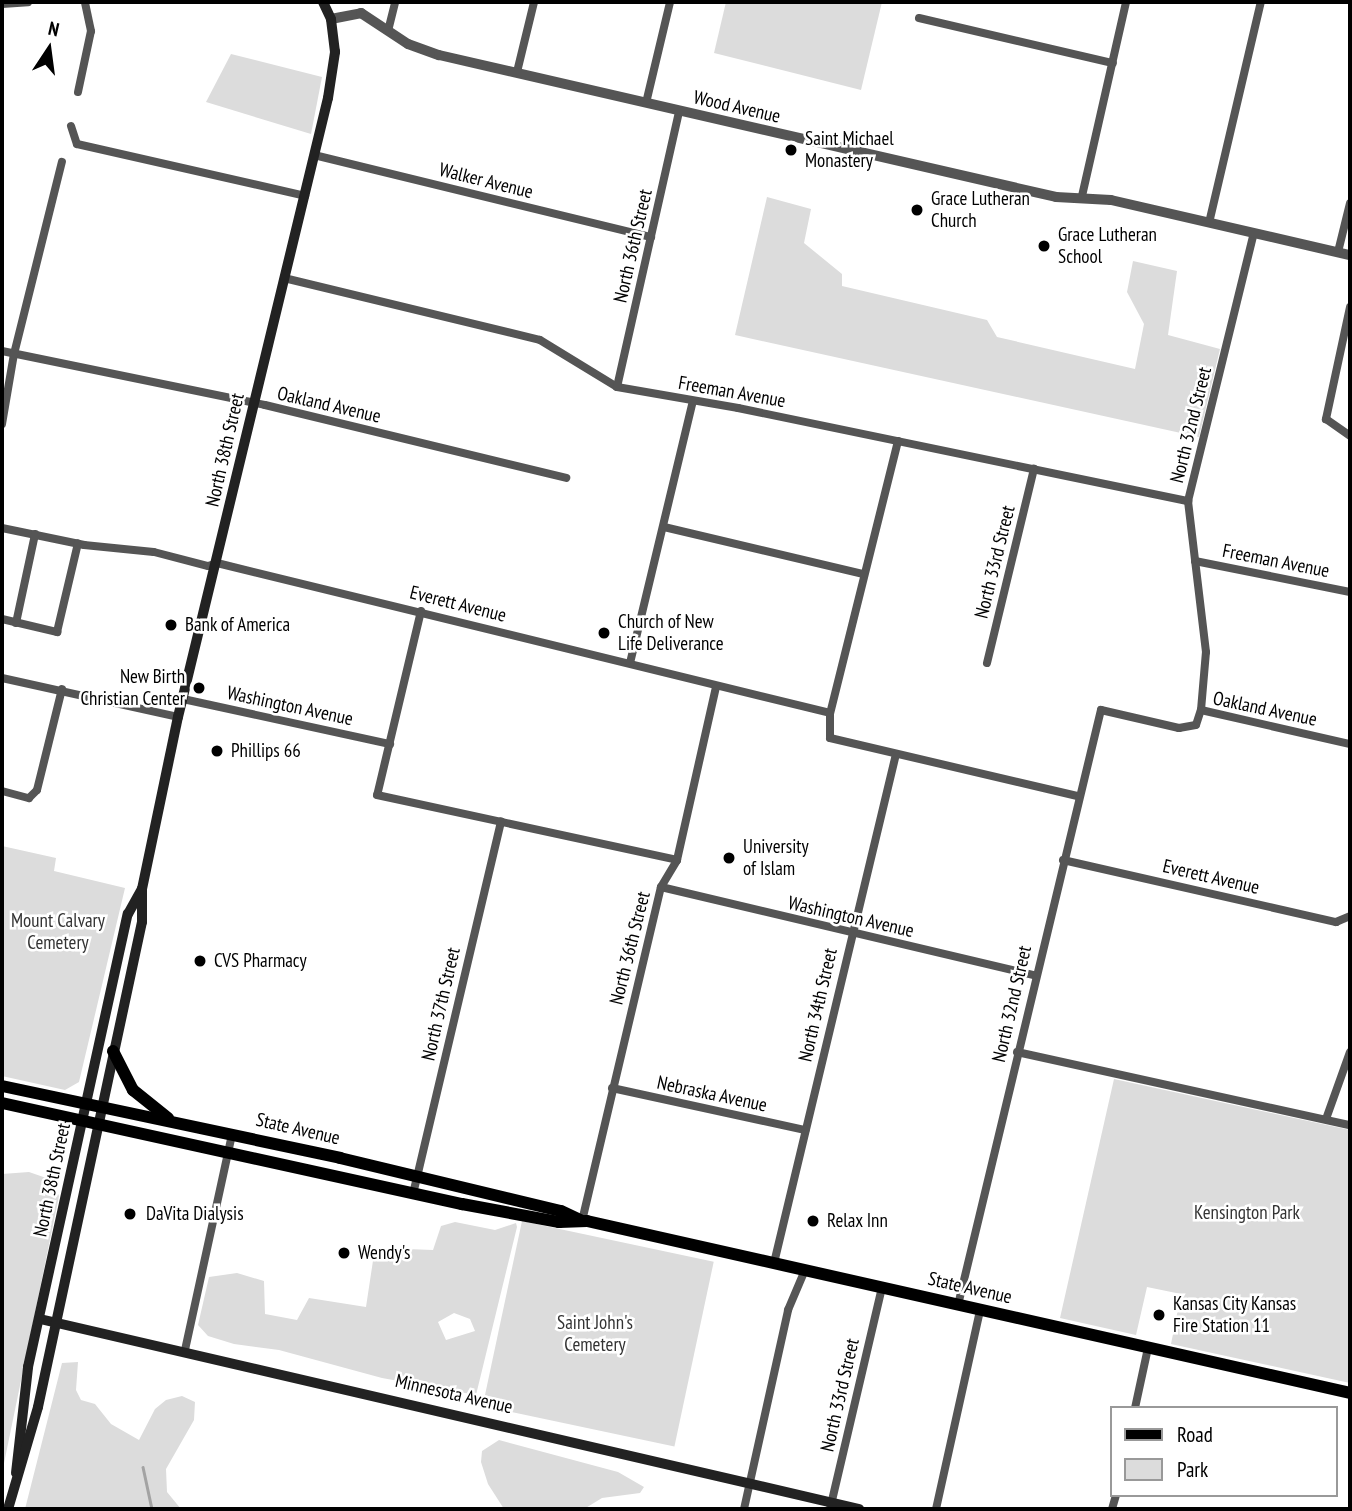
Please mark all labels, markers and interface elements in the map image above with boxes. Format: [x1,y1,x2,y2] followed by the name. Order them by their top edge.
[14,14,84,84] north arrow
[46,16,61,41] text: N
[691,86,783,128] street label: Wood Avenue
[805,128,894,172] place label: Saint Michael Monastery
[783,142,799,158] marker: Saint Michael Monastery
[436,158,536,204] street label: Walker Avenue
[609,187,657,305] street label: North 36th Street
[931,188,1030,232] place label: Grace Lutheran Church
[909,202,925,218] marker: Grace Lutheran Church
[1058,224,1157,268] place label: Grace Lutheran School
[1036,238,1052,254] marker: Grace Lutheran School
[1166,365,1216,485] street label: North 32nd Street
[676,371,788,413] street label: Freeman Avenue
[275,382,383,428] street label: Oakland Avenue
[201,391,249,509] street label: North 38th Street
[970,503,1020,621] street label: North 33rd Street
[1220,539,1332,583] street label: Freeman Avenue
[407,581,509,627] street label: Everett Avenue
[618,611,724,655] place label: Church of New Life Deliverance
[185,614,291,636] place label: Bank of America
[163,617,179,633] marker: Bank of America
[596,625,612,641] marker: Church of New Life Deliverance
[80,666,185,710] place label: New Birth Christian Center
[191,680,207,696] marker: New Birth Christian Center
[225,681,355,731] street label: Washington Avenue
[1211,687,1319,731] street label: Oakland Avenue
[231,740,301,762] place label: Phillips 66
[209,743,225,759] marker: Phillips 66
[743,836,809,880] place label: University of Islam
[721,850,737,866] marker: University of Islam
[1160,855,1262,899] street label: Everett Avenue
[605,889,655,1007] street label: North 36th Street
[786,891,916,943] street label: Washington Avenue
[11,910,105,954] park label: Mount Calvary Cemetery
[988,944,1036,1064] street label: North 32nd Street
[417,945,465,1063] street label: North 37th Street
[794,946,842,1064] street label: North 34th Street
[214,950,307,972] place label: CVS Pharmacy
[192,953,208,969] marker: CVS Pharmacy
[655,1071,769,1117] street label: Nebraska Avenue
[254,1108,342,1150] street label: State Avenue
[29,1121,75,1239] street label: North 38th Street
[1194,1202,1300,1224] park label: Kensington Park
[146,1203,244,1225] place label: DaVita Dialysis
[120,1204,140,1224] marker: DaVita Dialysis
[827,1210,888,1232] place label: Relax Inn
[805,1213,821,1229] marker: Relax Inn
[358,1242,411,1264] place label: Wendy's
[336,1245,352,1261] marker: Wendy's
[926,1267,1014,1309] street label: State Avenue
[1173,1293,1297,1337] place label: Kansas City Kansas Fire Station 11
[1151,1307,1167,1323] marker: Kansas City Kansas Fire Station 11
[557,1312,633,1356] park label: Saint John's Cemetery
[816,1336,864,1454] street label: North 33rd Street
[393,1369,515,1419] street label: Minnesota Avenue
[1110,1406,1338,1497] legend
[1177,1421,1213,1448] text: Road
[1177,1456,1208,1483] text: Park

